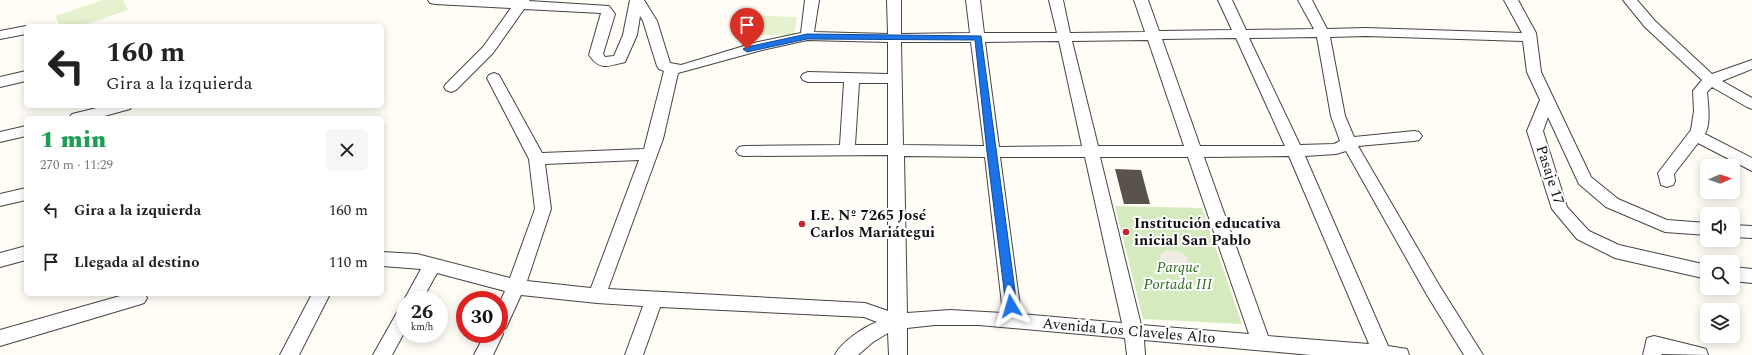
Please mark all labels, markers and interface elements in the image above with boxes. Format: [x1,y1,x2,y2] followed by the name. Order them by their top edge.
[730,8,764,49] pin
[736,14,758,36] icon: arrive
[106,31,185,74] text: 160 m
[40,40,92,92] icon: left
[106,70,253,97] text: Gira a la izquierda
[40,122,106,158] text: 1 min
[326,129,368,171] button: close
[1530,142,1570,208] street label: Pasaje 17
[40,155,113,175] text: 270 m · 11:29
[1700,159,1740,199] north arrow
[1700,159,1740,343] map controls
[40,199,62,221] icon: left
[74,199,201,222] text: Gira a la izquierda
[329,199,368,222] text: 160 m
[810,204,935,244] place label: I.E. Nº 7265 José Carlos Mariátegui
[1700,207,1740,247] button: sound
[1134,212,1281,252] place label: Institución educativa inicial San Pablo
[797,219,807,229] marker: I.E. Nº 7265 José Carlos Mariátegui
[1121,227,1131,237] marker: Institución educativa inicial San Pablo
[40,251,62,273] icon: arrive
[74,251,199,274] text: Llegada al destino
[329,251,368,274] text: 110 m
[1700,255,1740,295] button: search
[1143,256,1213,296] park label: Parque Portada III
[990,285,1032,327] position arrow
[456,291,508,343] speed limit sign: 30
[411,297,433,327] text: 26
[1700,303,1740,343] button: layers
[1041,312,1217,350] street label: Avenida Los Claveles Alto
[411,319,433,335] text: km/h

